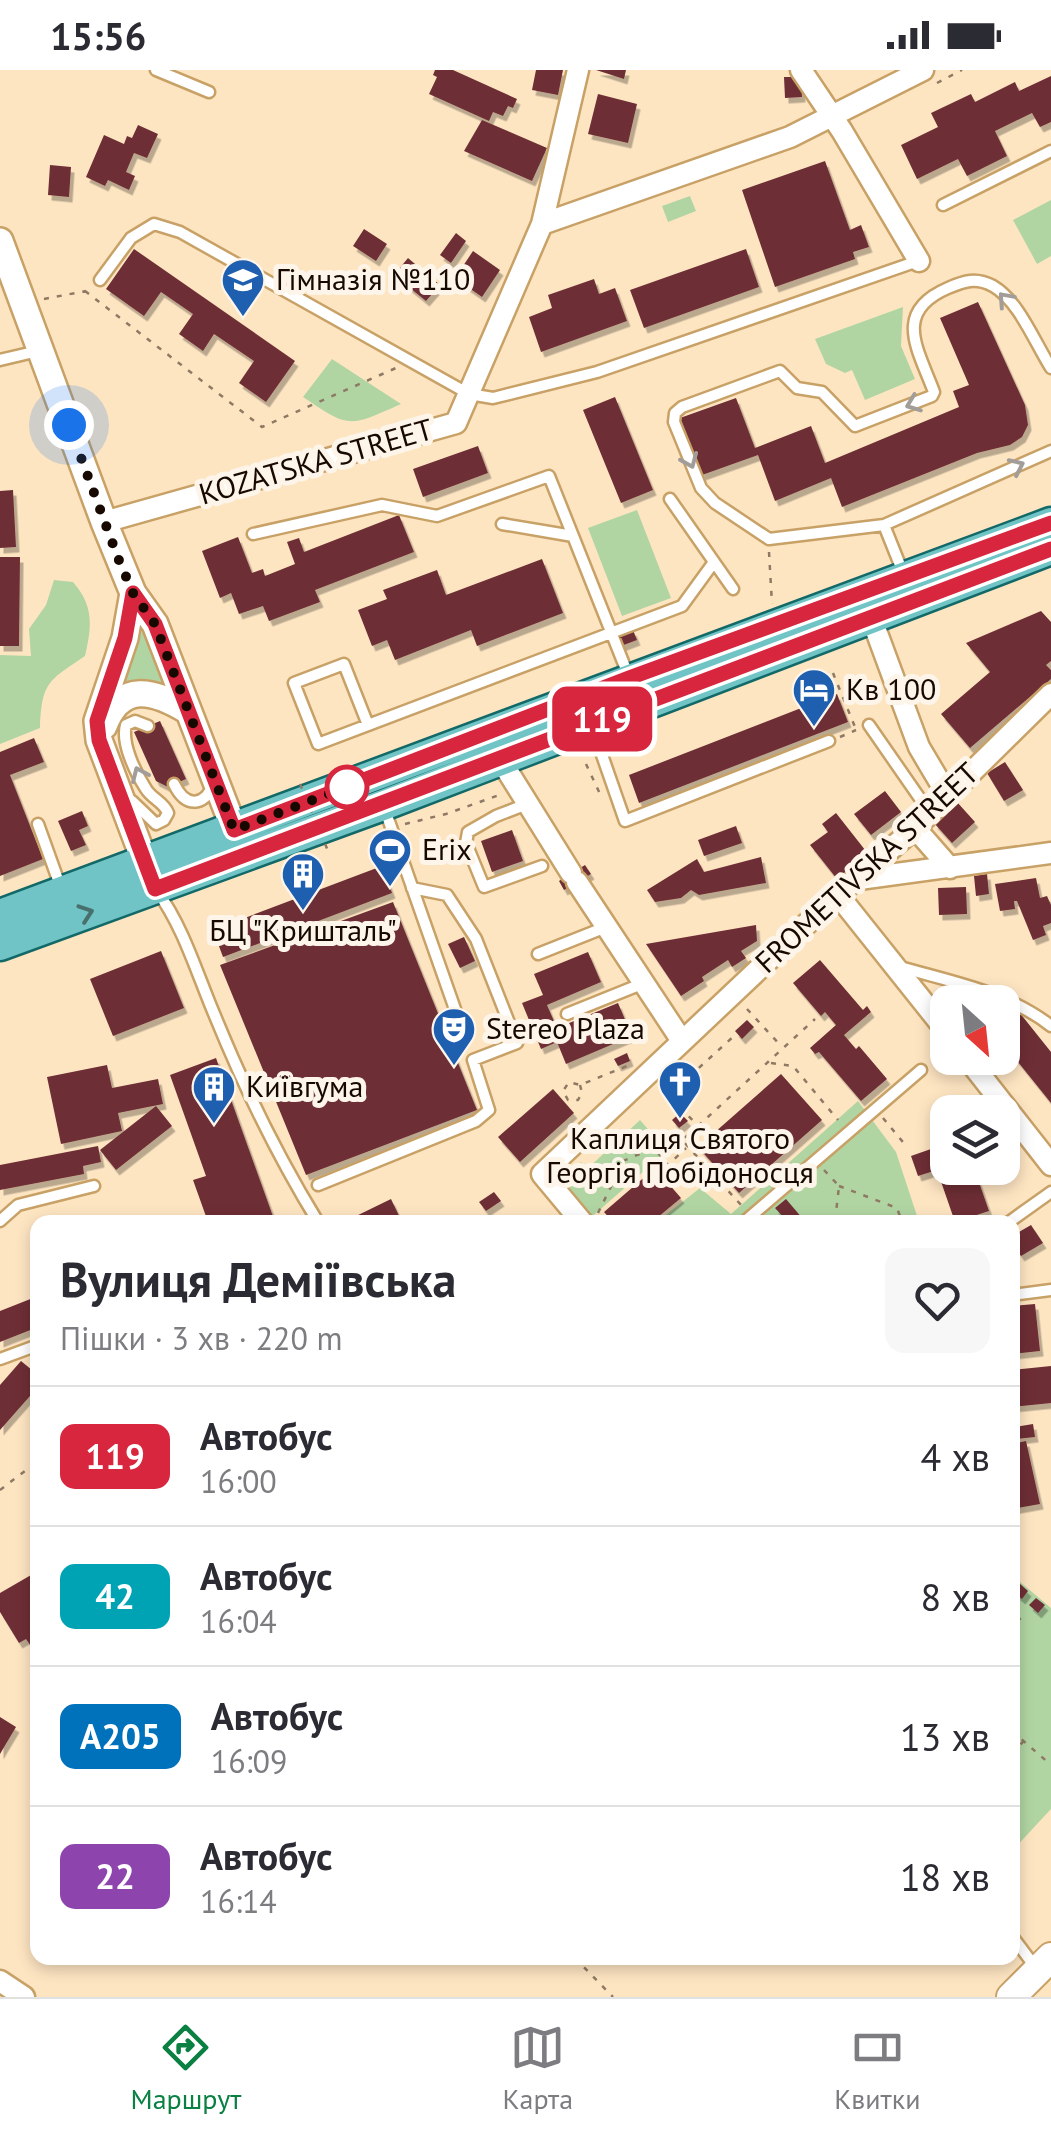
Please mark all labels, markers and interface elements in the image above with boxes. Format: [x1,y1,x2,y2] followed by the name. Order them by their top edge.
[50,11,146,60] text: 15:56
[220,257,266,318] school or university icon: Гімназія №110
[276,259,470,298] place label: Гімназія №110
[998,293,1016,311] one-way arrow
[906,392,923,412] one-way arrow
[44,400,94,450] your location
[194,408,437,513] street label: KOZATSKA STREET
[678,450,698,468] one-way arrow
[1007,458,1025,478] one-way arrow
[791,667,837,728] hotel icon: Кв 100
[846,669,936,708] place label: Кв 100
[544,686,660,752] line badge: 119
[572,696,632,742] text: 119
[746,753,986,981] street label: FROMETIVSKA STREET
[131,766,151,784] one-way arrow
[326,766,368,808] unlabelled marker
[367,827,413,888] sports icon: Erix
[422,829,472,868] place label: Erix
[280,851,326,912] building icon: БЦ "Кришталь"
[77,905,94,925] one-way arrow
[209,910,397,949] place label: БЦ "Кришталь"
[930,985,1020,1075] north arrow
[930,985,1020,1185] map controls
[431,1006,477,1067] theatre icon: Stereo Plaza
[486,1008,645,1047] place label: Stereo Plaza
[657,1059,703,1120] church icon: Каплиця Святого Георгія Побідоносця
[191,1064,237,1125] building icon: Київгума
[246,1066,363,1105] place label: Київгума
[930,1095,1020,1185] button: layers
[546,1118,814,1191] place label: Каплиця Святого Георгія Побідоносця
[60,1248,456,1310] text: Вулиця Деміївська
[885,1248,990,1353] button: heart
[60,1317,343,1359] text: Пішки · 3 хв · 220 m
[200,1411,333,1460] text: Автобус
[921,1432,990,1481] text: 4 хв
[85,1433,145,1479] text: 119
[200,1460,277,1502] text: 16:00
[200,1551,333,1600] text: Автобус
[921,1572,990,1621] text: 8 хв
[95,1573,135,1619] text: 42
[200,1600,277,1642] text: 16:04
[211,1691,343,1740] text: Автобус
[900,1712,990,1761] text: 13 хв
[80,1713,161,1759] text: А205
[211,1740,288,1782] text: 16:09
[200,1831,333,1880] text: Автобус
[900,1852,990,1901] text: 18 хв
[95,1853,135,1899] text: 22
[200,1880,277,1922] text: 16:14
[131,2020,241,2117] tab: Маршрут
[502,2020,573,2117] tab: Карта
[834,2020,920,2117] tab: Квитки

